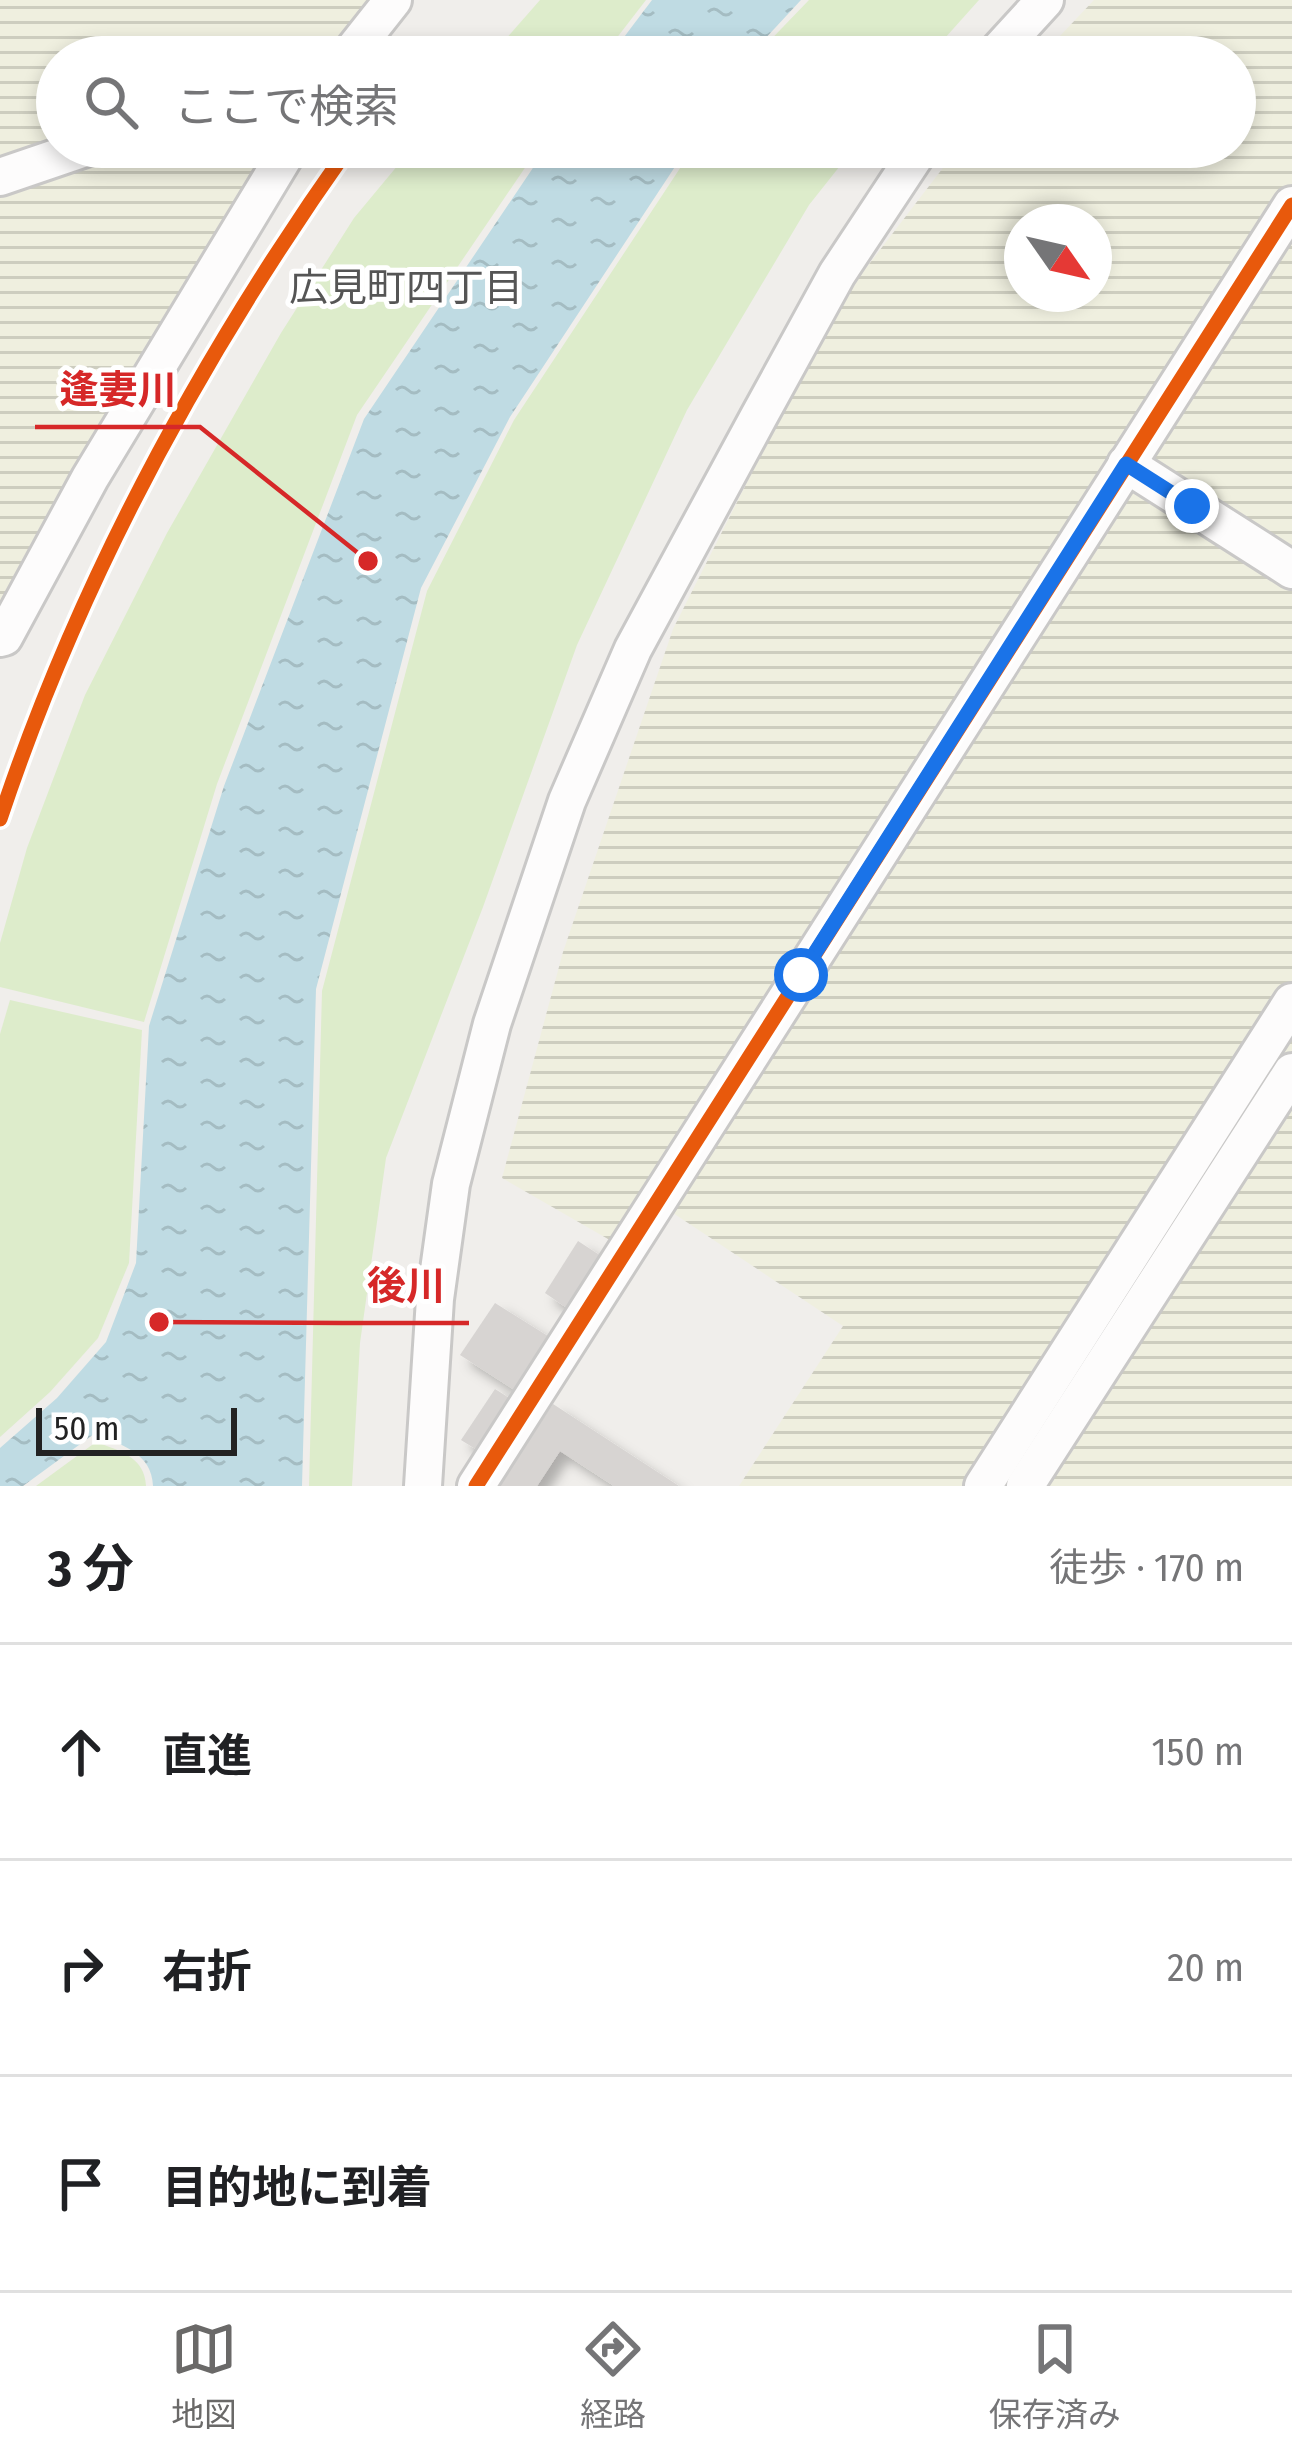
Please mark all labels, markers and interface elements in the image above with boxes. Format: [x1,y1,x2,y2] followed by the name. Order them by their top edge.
[36,36,1256,168] search box
[78,69,144,135] icon: search
[174,80,399,134] text: ここで検索
[1004,204,1112,312] north arrow
[289,265,523,311] district label: 広見町四丁目
[35,352,200,427] callout: 逢妻川
[59,367,177,413] text: 逢妻川
[1165,479,1219,533] route end
[774,948,828,1002] route start
[343,1248,469,1323] callout: 後川
[367,1263,445,1309] text: 後川
[36,1402,237,1455] scale bar
[54,1409,119,1449] text: 50 m
[48,1538,134,1600] text: 3 分
[1049,1545,1244,1591] text: 徒歩 · 170 m
[48,1719,114,1785] icon: ahead
[162,1729,252,1783] text: 直進
[1151,1729,1244,1775] text: 150 m
[48,1935,114,2001] icon: right
[162,1945,252,1999] text: 右折
[1167,1945,1244,1991] text: 20 m
[48,2151,114,2217] icon: arrive
[162,2161,432,2215] text: 目的地に到着
[171,2316,237,2436] tab: 地図
[580,2316,646,2436] tab: 経路
[989,2316,1121,2436] tab: 保存済み

